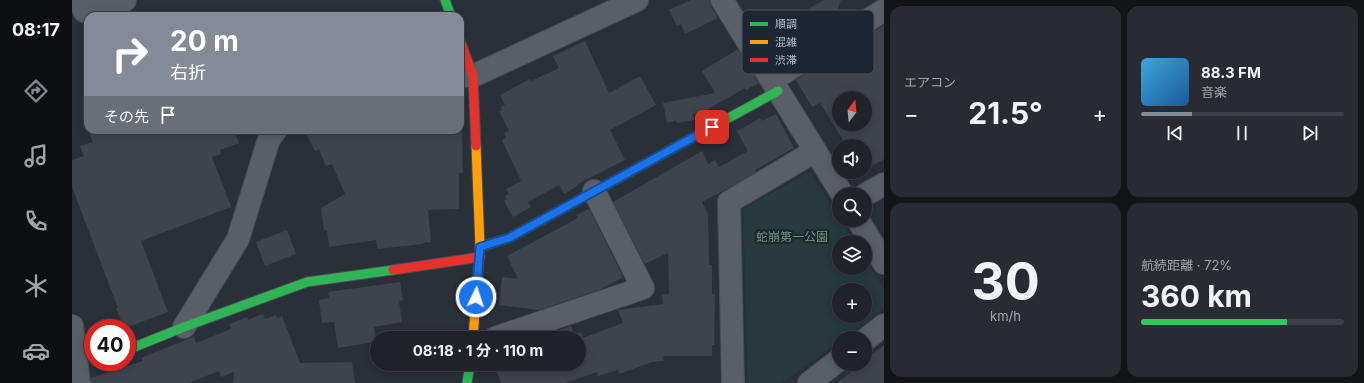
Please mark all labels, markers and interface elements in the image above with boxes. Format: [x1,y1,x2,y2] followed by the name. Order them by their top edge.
[742,10,874,74] legend
[775,17,797,31] text: 順調
[12,19,60,40] text: 08:17
[170,24,239,58] text: 20 m
[104,28,156,80] icon: right
[775,35,797,49] text: 混雑
[775,53,797,67] text: 渋滞
[170,62,206,83] text: 右折
[1201,63,1261,82] text: 88.3 FM
[904,74,956,90] text: エアコン
[22,77,50,105] icon: directions
[1201,84,1227,100] text: 音楽
[832,91,872,131] north arrow
[832,91,872,371] map controls
[968,95,1043,131] text: 21.5°
[904,101,919,127] text: −
[1092,101,1107,127] text: +
[157,104,179,126] icon: arrive
[104,107,149,126] text: その先
[695,110,729,144] pin
[701,116,723,138] icon: arrive
[1164,122,1186,144] icon: previous
[1231,122,1253,144] icon: pause
[1299,122,1321,144] icon: next
[832,139,872,179] button: sound
[22,142,50,170] icon: music
[832,187,872,227] button: search
[22,207,50,235] icon: phone
[756,229,828,244] park label: 蛇崩第一公園
[832,235,872,275] button: layers
[971,250,1040,313] text: 30
[1141,257,1232,273] text: 航続距離 · 72%
[22,272,50,300] icon: climate
[455,276,497,318] position arrow
[1141,278,1252,314] text: 360 km
[832,283,872,323] button: +
[990,308,1021,324] text: km/h
[84,319,136,371] speed limit sign: 40
[832,331,872,371] button: −
[22,337,50,365] icon: car
[413,341,543,360] text: 08:18 · 1 分 · 110 m

